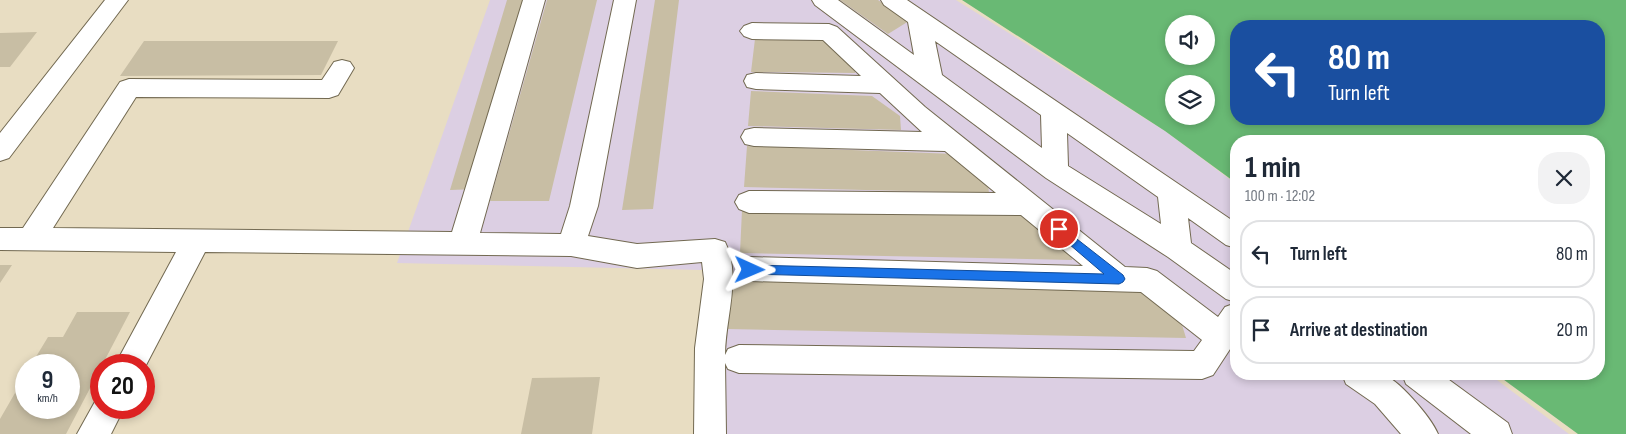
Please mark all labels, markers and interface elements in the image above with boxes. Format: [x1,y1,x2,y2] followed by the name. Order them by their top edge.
[1165,15,1215,125] map controls
[1165,15,1215,65] button: sound
[1328,37,1390,80] text: 80 m
[1245,40,1310,105] icon: left
[1165,75,1215,125] button: layers
[1328,80,1390,107] text: Turn left
[1245,150,1301,186] text: 1 min
[1538,152,1590,204] button: close
[1245,187,1315,206] text: 100 m · 12:02
[1038,208,1080,250] pin
[1045,215,1073,243] icon: arrive
[1247,240,1275,268] icon: left
[723,243,775,295] position arrow
[1290,243,1347,266] text: Turn left
[1556,243,1588,266] text: 80 m
[1247,316,1275,344] icon: arrive
[1290,319,1428,342] text: Arrive at destination
[1556,319,1588,342] text: 20 m
[90,354,155,419] speed limit sign: 20
[42,365,53,396] text: 9
[37,391,58,406] text: km/h

